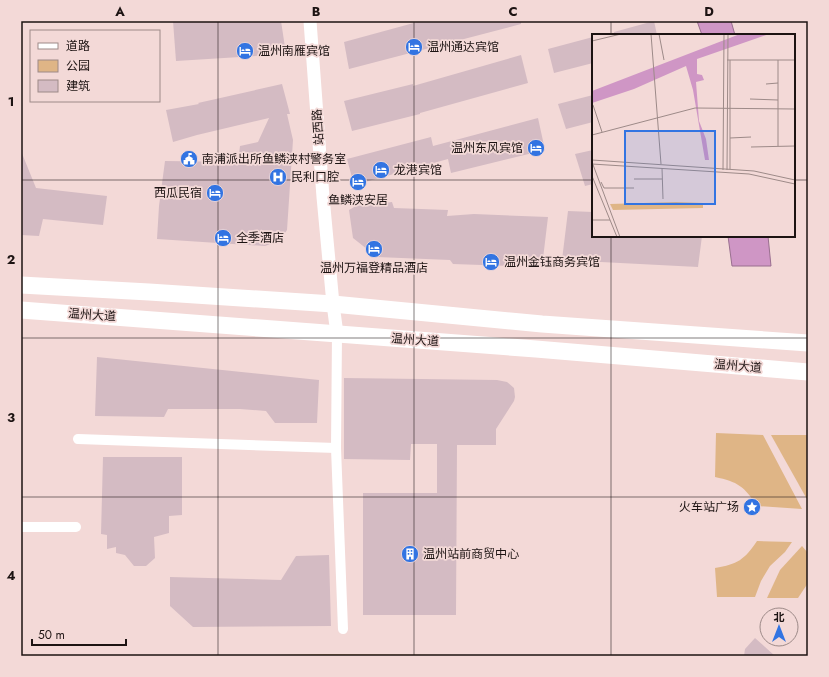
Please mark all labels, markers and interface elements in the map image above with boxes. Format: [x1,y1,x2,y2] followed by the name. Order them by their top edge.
[114,2,125,21] text: A
[312,2,321,21] text: B
[508,2,518,21] text: C
[704,2,714,21] text: D
[30,30,160,102] legend
[592,34,795,237] inset map
[66,37,90,55] text: 道路
[404,37,424,57] hotel icon: 温州通达宾馆
[427,38,499,56] place label: 温州通达宾馆
[235,41,255,61] hotel icon: 温州南雁宾馆
[258,42,330,60] place label: 温州南雁宾馆
[66,57,90,75] text: 公园
[66,77,90,95] text: 建筑
[8,92,14,111] text: 1
[308,108,328,146] street label: 站西路
[526,138,546,158] hotel icon: 温州东风宾馆
[451,139,523,157] place label: 温州东风宾馆
[179,149,199,169] public building icon: 南浦派出所鱼鳞浃村警务室
[202,150,346,168] place label: 南浦派出所鱼鳞浃村警务室
[371,160,391,180] hotel icon: 龙港宾馆
[394,161,442,179] place label: 龙港宾馆
[268,167,288,187] hospital icon: 民利口腔
[291,168,339,186] place label: 民利口腔
[348,172,368,192] hotel icon: 鱼鳞浃安居
[205,183,225,203] hotel icon: 西瓜民宿
[154,184,202,202] place label: 西瓜民宿
[328,191,388,209] place label: 鱼鳞浃安居
[213,228,233,248] hotel icon: 全季酒店
[236,229,284,247] place label: 全季酒店
[364,239,384,259] hotel icon: 温州万福登精品酒店
[7,250,15,269] text: 2
[481,252,501,272] hotel icon: 温州金钰商务宾馆
[504,253,600,271] place label: 温州金钰商务宾馆
[320,259,428,277] place label: 温州万福登精品酒店
[67,304,117,326] street label: 温州大道
[390,329,440,351] street label: 温州大道
[713,355,763,377] street label: 温州大道
[7,408,15,427] text: 3
[742,497,762,517] place icon: 火车站广场
[679,498,739,516] place label: 火车站广场
[400,544,420,564] building icon: 温州站前商贸中心
[423,545,519,563] place label: 温州站前商贸中心
[6,566,16,585] text: 4
[759,607,799,647] north arrow
[774,609,785,625] text: 北
[32,621,126,647] scale bar
[38,626,65,644] text: 50 m

